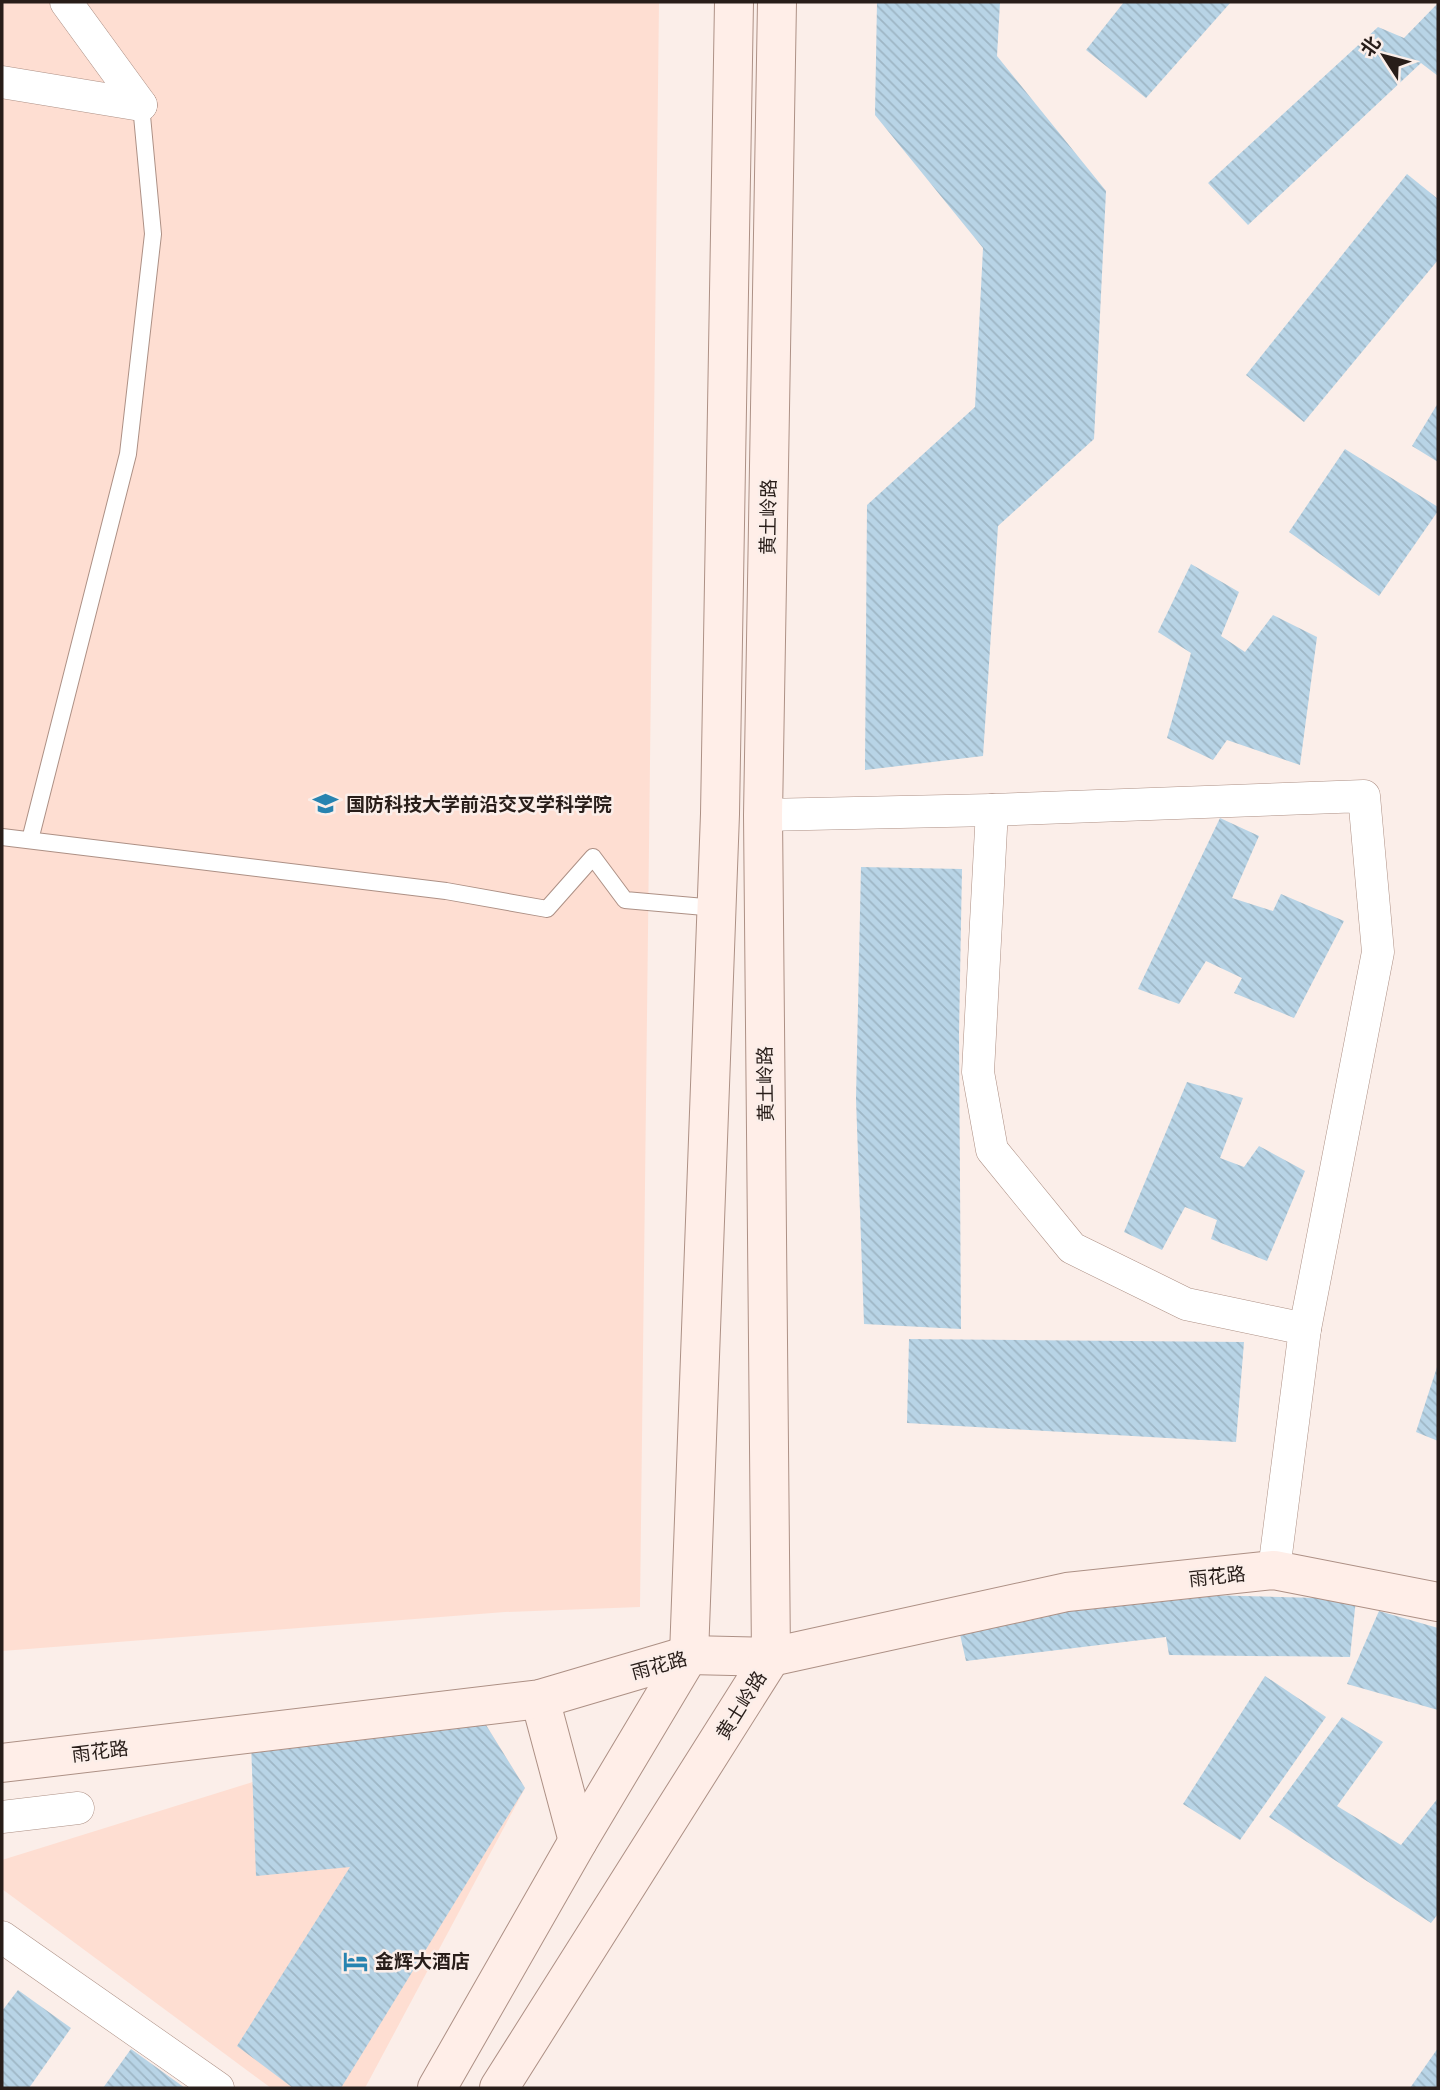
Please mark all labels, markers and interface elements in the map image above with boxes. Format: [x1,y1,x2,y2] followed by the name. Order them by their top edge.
[1349,21,1419,91] north arrow
[1353,29,1387,62] text: 北
[752,479,783,555] street label: 黄土岭路
[346,789,612,818] place label: 国防科技大学前沿交叉学科学院
[312,790,340,818] school or university icon: 国防科技大学前沿交叉学科学院
[749,1046,780,1122] street label: 黄土岭路
[1187,1558,1247,1593] street label: 雨花路
[628,1643,690,1686] street label: 雨花路
[708,1665,773,1745] street label: 黄土岭路
[70,1733,130,1768] street label: 雨花路
[375,1946,470,1975] place label: 金辉大酒店
[341,1947,369,1975] hotel icon: 金辉大酒店

